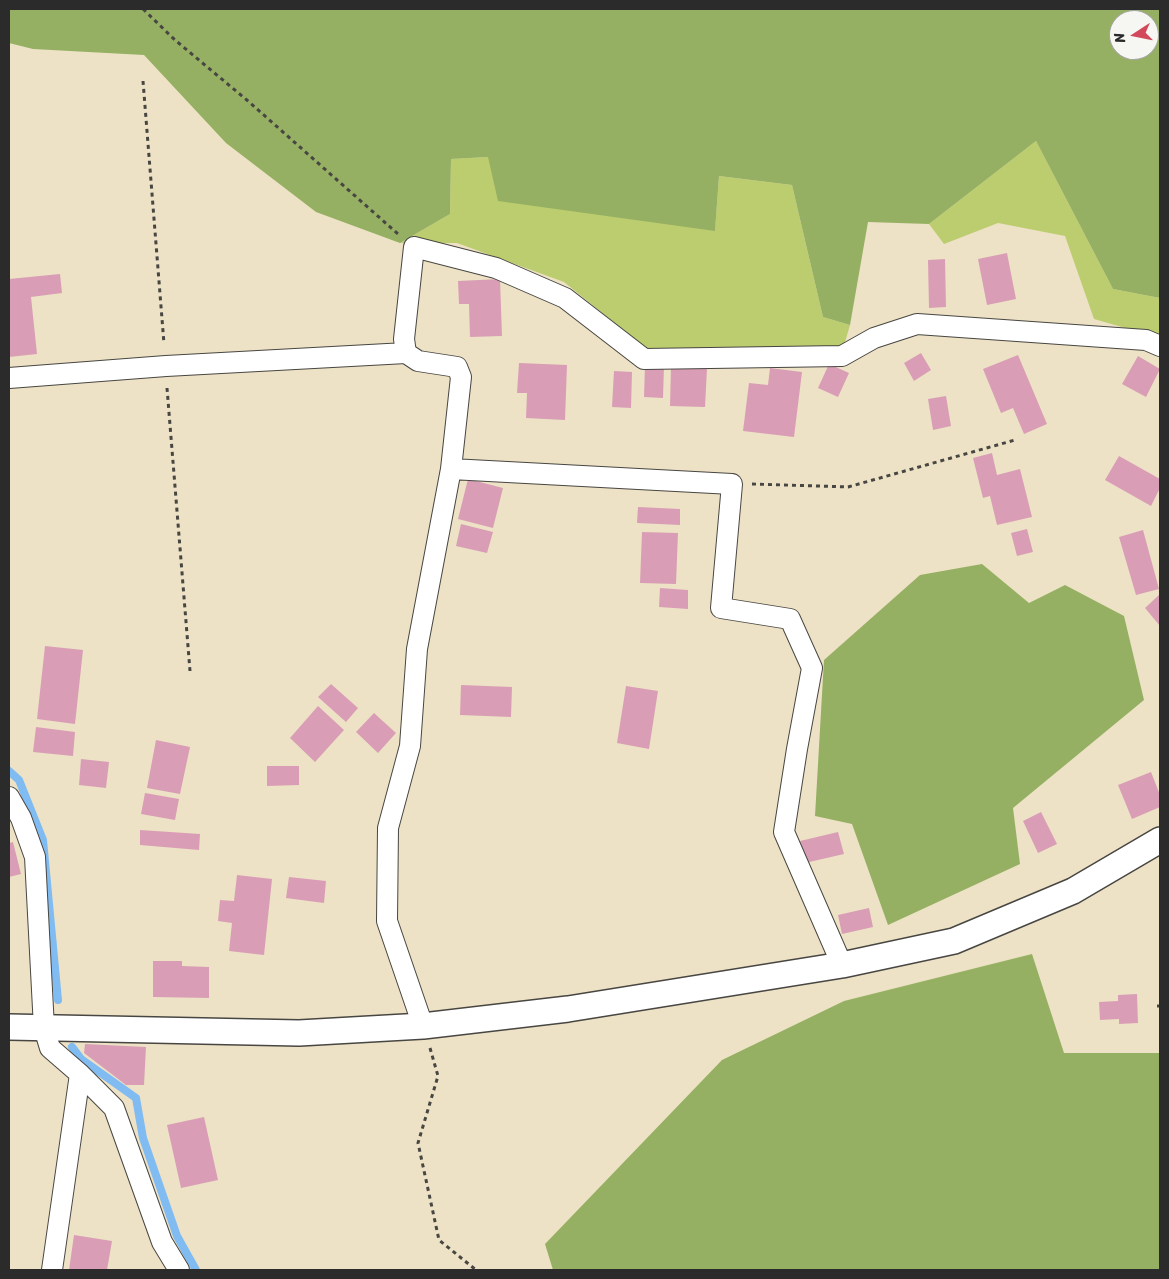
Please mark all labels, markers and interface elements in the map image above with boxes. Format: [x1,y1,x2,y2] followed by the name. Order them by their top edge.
[1109,10,1159,60] north arrow
[1107,31,1133,45] text: N

